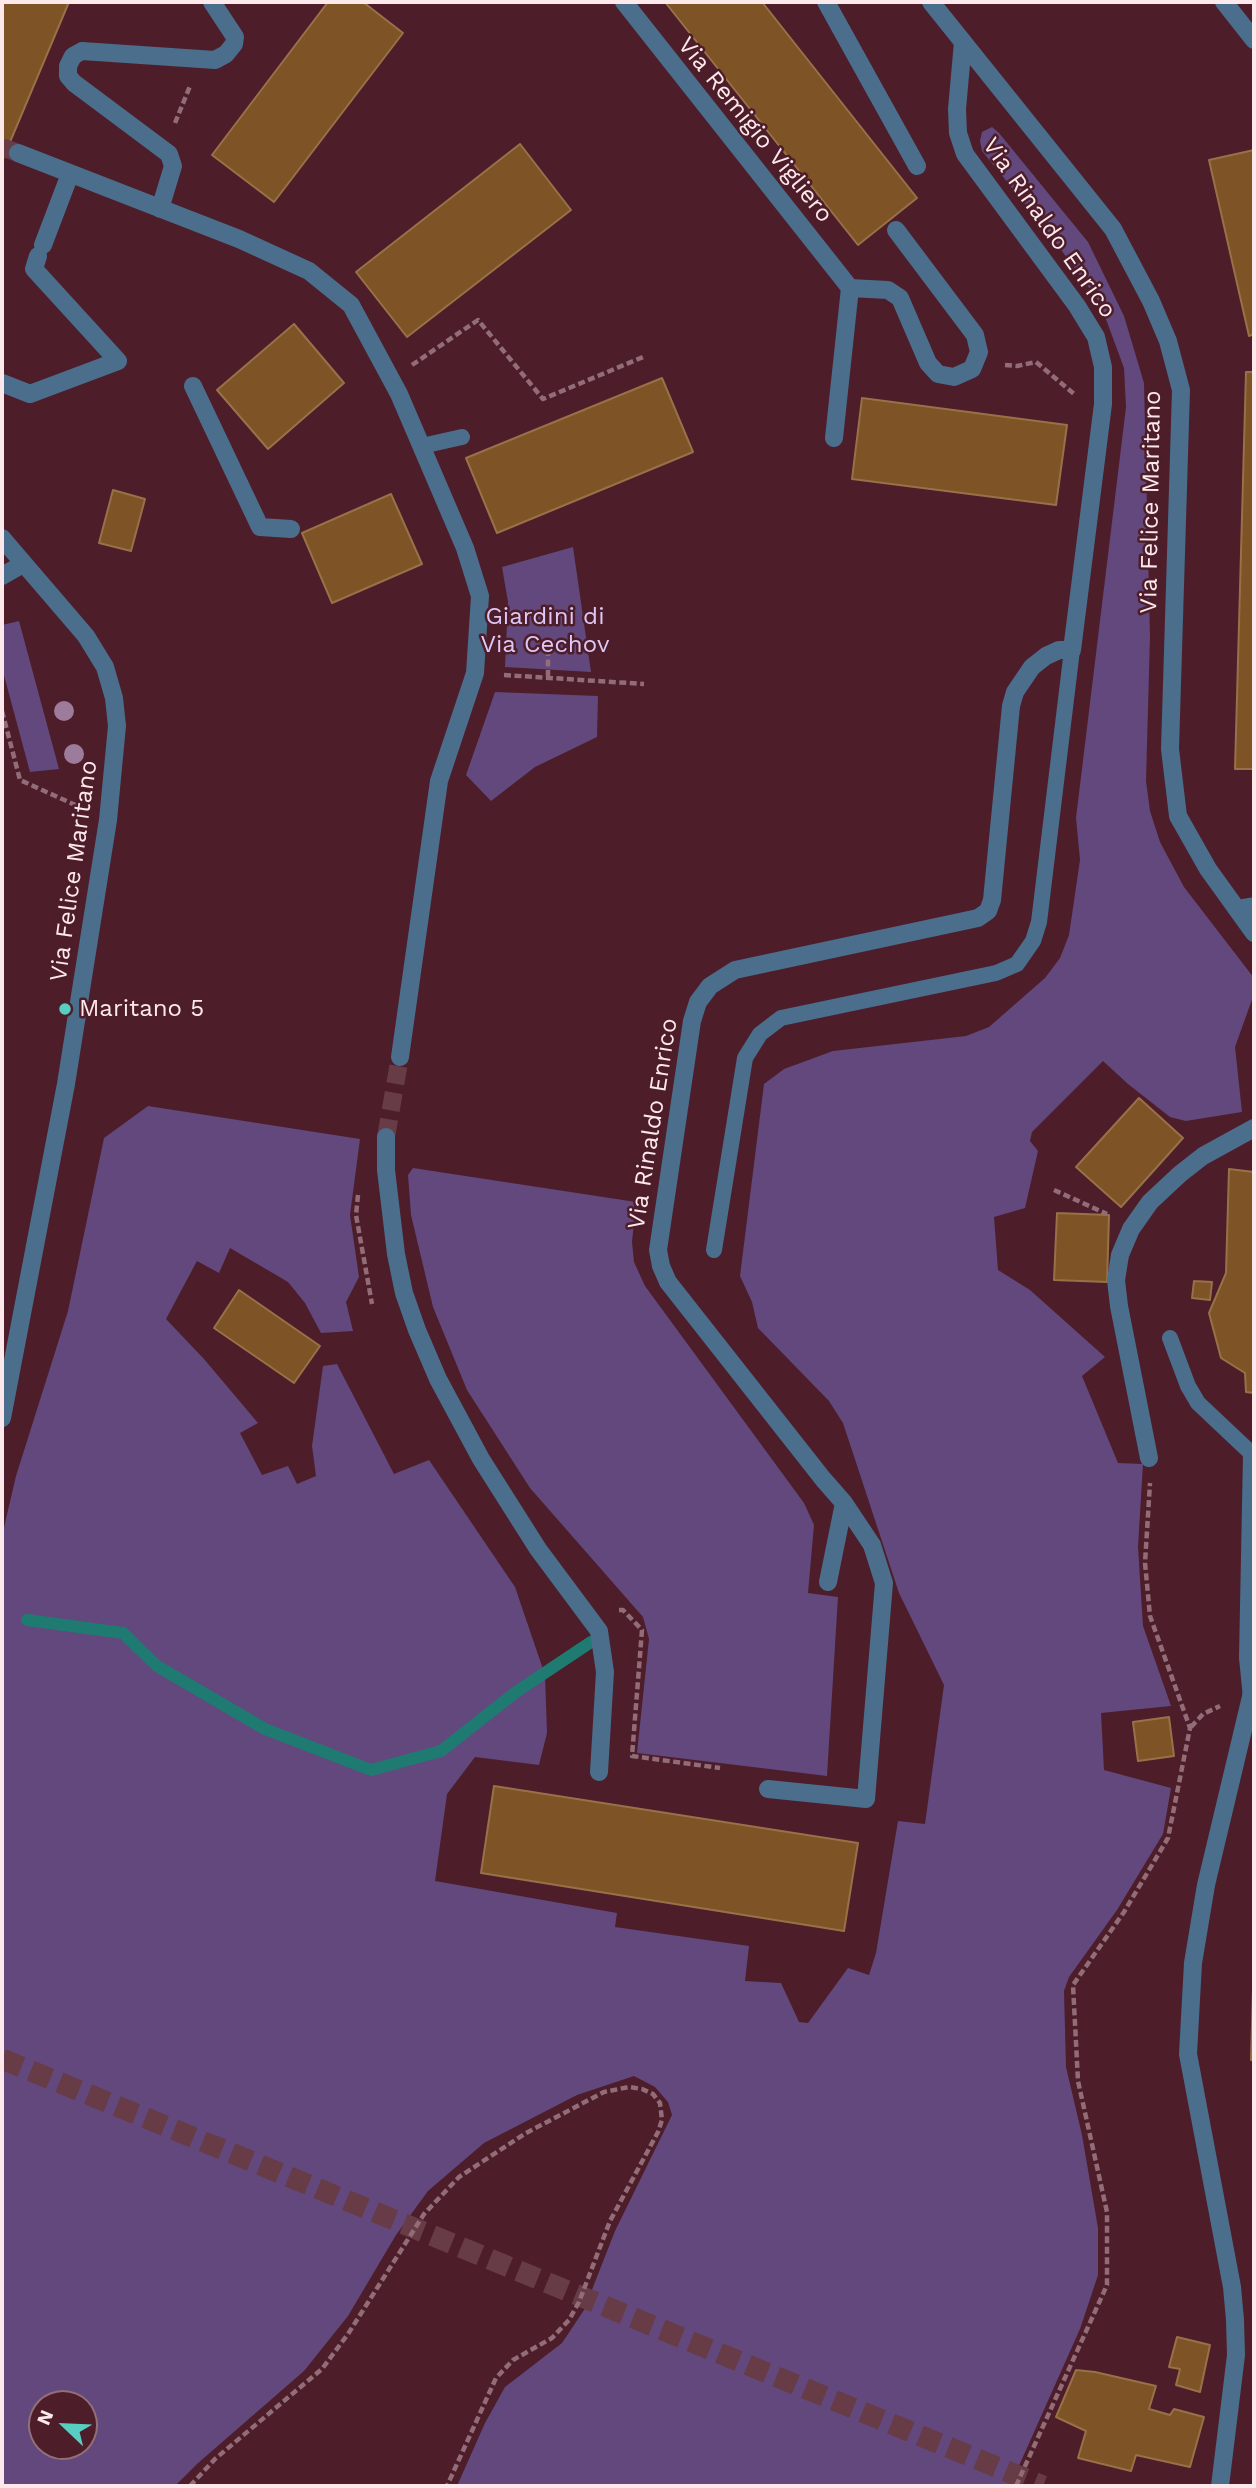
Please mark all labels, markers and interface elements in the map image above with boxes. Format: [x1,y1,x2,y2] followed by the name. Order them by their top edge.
[671,31,839,229] street label: Via Remigio Vigliero
[976,132,1122,324] street label: Via Rinaldo Enrico
[1135,390,1167,614] street label: Via Felice Maritano
[480,603,610,659] park label: Giardini di Via Cechov
[44,759,104,983] street label: Via Felice Maritano
[79,995,204,1023] place label: Maritano 5
[57,1001,73,1017] marker: Maritano 5
[622,1016,684,1232] street label: Via Rinaldo Enrico
[28,2390,98,2460] north arrow
[32,2406,58,2428] text: N

